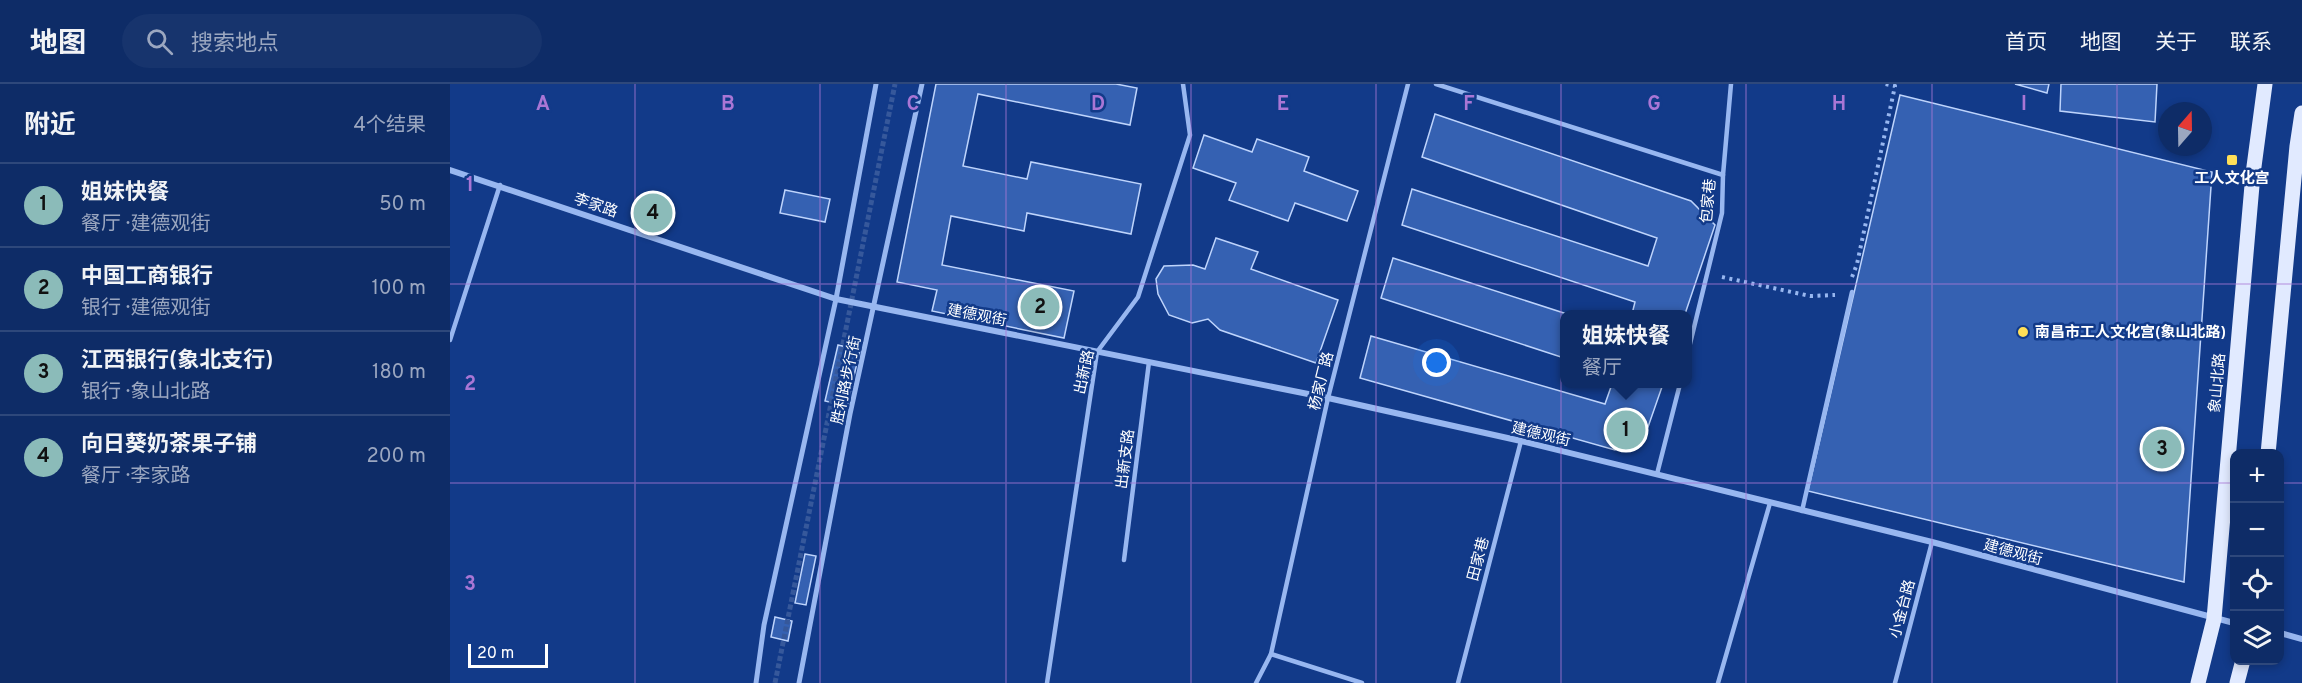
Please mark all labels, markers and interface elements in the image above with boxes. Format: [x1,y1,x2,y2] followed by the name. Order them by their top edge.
[122,14,542,68] search box
[143,25,176,58] icon: search
[30,27,86,63] text: 地图
[2005,30,2047,57] text: 首页
[2080,30,2122,57] text: 地图
[2155,30,2197,57] text: 关于
[2230,30,2272,57] text: 联系
[191,31,279,58] text: 搜索地点
[536,92,550,118] text: A
[721,92,735,118] text: B
[907,92,919,118] text: C
[1091,92,1105,118] text: D
[1277,92,1289,118] text: E
[1463,92,1475,118] text: F
[1647,92,1661,118] text: G
[1832,92,1846,118] text: H
[2021,92,2027,118] text: I
[2158,102,2212,156] north arrow
[24,110,76,143] text: 附近
[354,113,426,139] text: 4个结果
[2225,153,2239,167] marker: 工人文化宫
[2194,169,2270,189] place label: 工人文化宫
[466,173,474,199] text: 1
[1698,178,1721,224] street label: 包家巷
[81,180,169,207] text: 姐妹快餐
[571,190,620,223] street label: 李家路
[634,190,672,236] pin: 4
[40,192,48,218] text: 1
[379,192,426,218] text: 50 m
[81,212,210,238] text: 餐厅 · 建德观街
[81,264,213,291] text: 中国工商银行
[37,276,50,302] text: 2
[371,276,426,302] text: 100 m
[1020,284,1060,330] pin: 2
[81,296,210,322] text: 银行 · 建德观街
[945,300,1008,332] street label: 建德观街
[1560,310,1692,388] popup
[2035,323,2226,343] place label: 南昌市工人文化宫(象山北路)
[1582,324,1670,351] text: 姐妹快餐
[2016,325,2030,339] marker: 南昌市工人文化宫(象山北路)
[829,334,866,426] street label: 胜利路步行街
[81,348,273,375] text: 江西银行(象北支行)
[1071,348,1099,396] street label: 出新路
[1422,348,1451,377] your location
[1306,350,1339,413] street label: 杨家厂路
[2205,352,2231,414] street label: 象山北路
[1582,356,1622,382] text: 餐厅
[38,360,50,386] text: 3
[372,360,426,386] text: 180 m
[464,372,476,398] text: 2
[81,380,210,406] text: 银行 · 象山北路
[1606,408,1646,452] pin: 1
[1509,418,1572,451] street label: 建德观街
[2142,426,2182,472] pin: 3
[1113,428,1140,490] street label: 出新支路
[81,432,257,459] text: 向日葵奶茶果子铺
[37,444,50,470] text: 4
[367,444,426,470] text: 200 m
[2230,449,2284,665] map controls
[2230,449,2284,503] button: +
[81,464,190,490] text: 餐厅 · 李家路
[2230,503,2284,557] button: −
[1464,535,1494,584] street label: 田家巷
[1981,536,2044,570] street label: 建德观街
[2230,557,2284,611] button: locate
[464,572,476,598] text: 3
[1887,578,1920,641] street label: 小金台路
[2230,611,2284,665] button: layers
[468,641,548,668] scale bar
[477,644,514,664] text: 20 m

